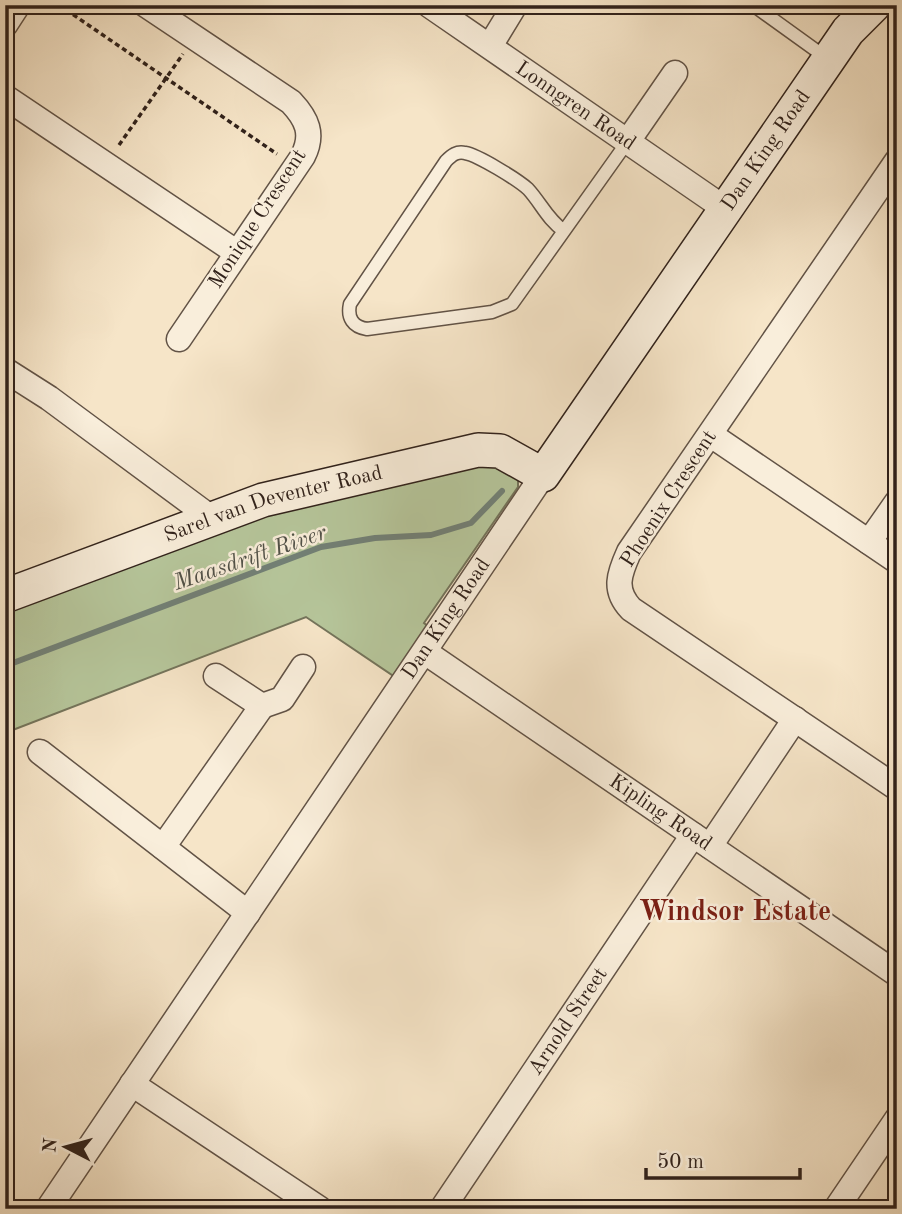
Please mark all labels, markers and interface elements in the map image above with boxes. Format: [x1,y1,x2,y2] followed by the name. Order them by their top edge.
[512,57,640,155] street label: Lonngren Road
[717,86,815,215] street label: Dan King Road
[205,146,311,292] street label: Monique Crescent
[617,427,721,571] street label: Phoenix Crescent
[161,462,384,546] street label: Sarel van Deventer Road
[170,521,331,596] water label: Maasdrift River
[398,554,494,683] street label: Dan King Road
[605,770,716,855] street label: Kipling Road
[639,899,831,927] district label: Windsor Estate
[524,964,611,1079] street label: Arnold Street
[32,1112,102,1182] north arrow
[41,1137,62,1154] text: N
[646,1137,800,1181] scale bar
[657,1152,704,1173] text: 50 m

